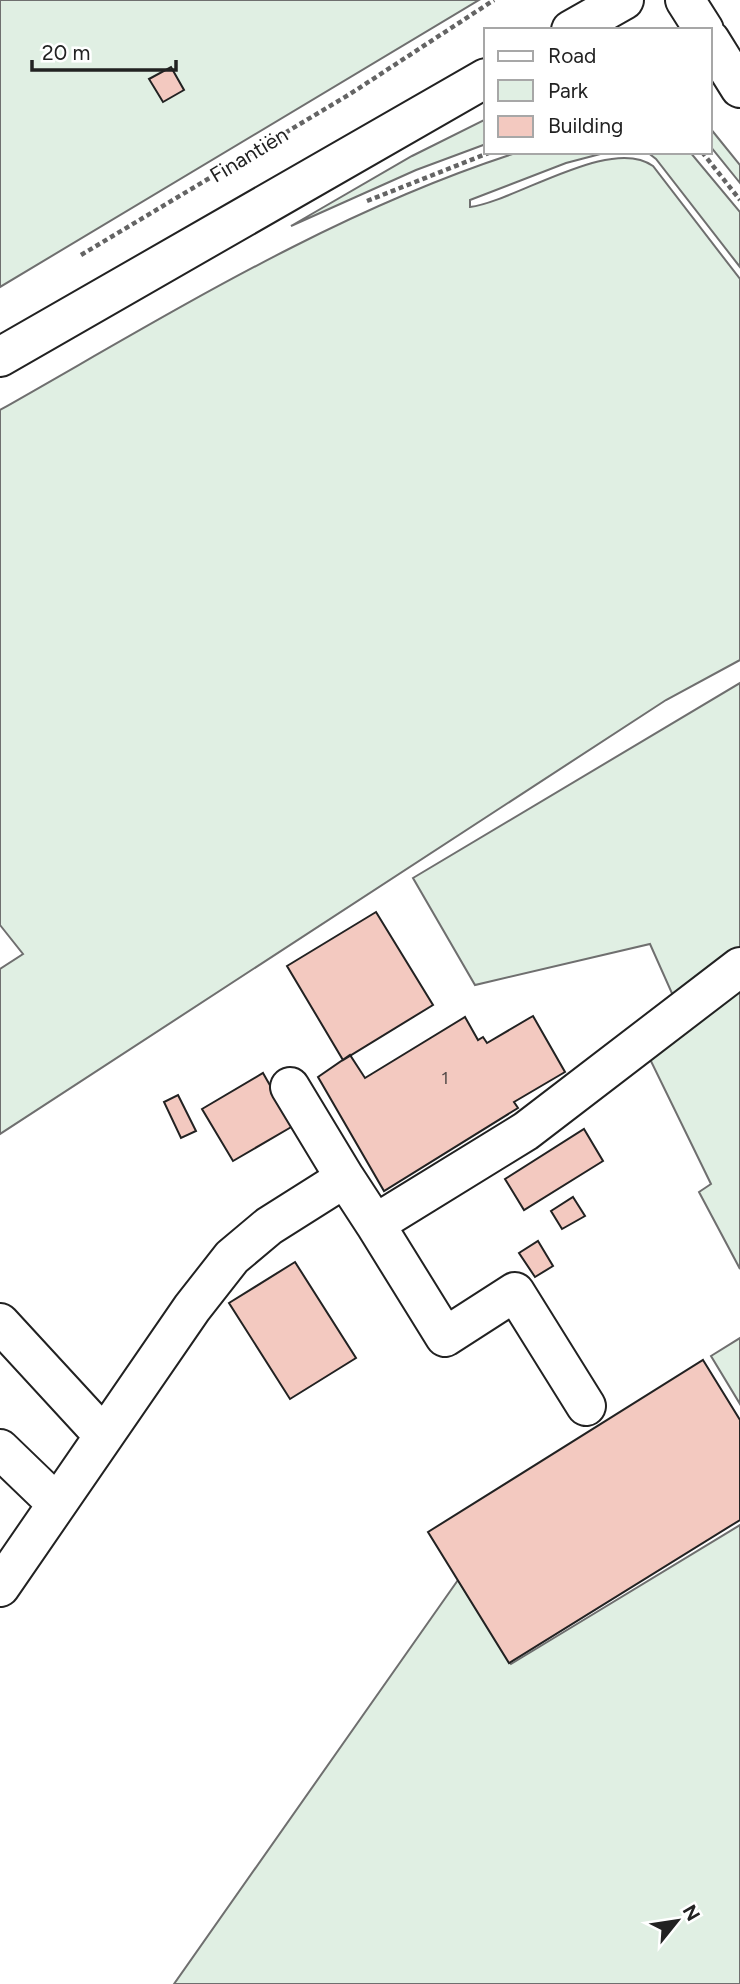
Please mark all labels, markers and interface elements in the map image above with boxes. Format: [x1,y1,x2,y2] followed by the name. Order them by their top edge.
[32,28,175,72] scale bar
[484,28,712,154] legend
[42,40,90,65] text: 20 m
[548,43,596,68] text: Road
[548,78,589,103] text: Park
[548,113,623,138] text: Building
[205,122,292,188] street label: Finantiën
[441,1067,449,1089] house number: 1
[642,1886,712,1956] north arrow
[678,1901,705,1925] text: N

